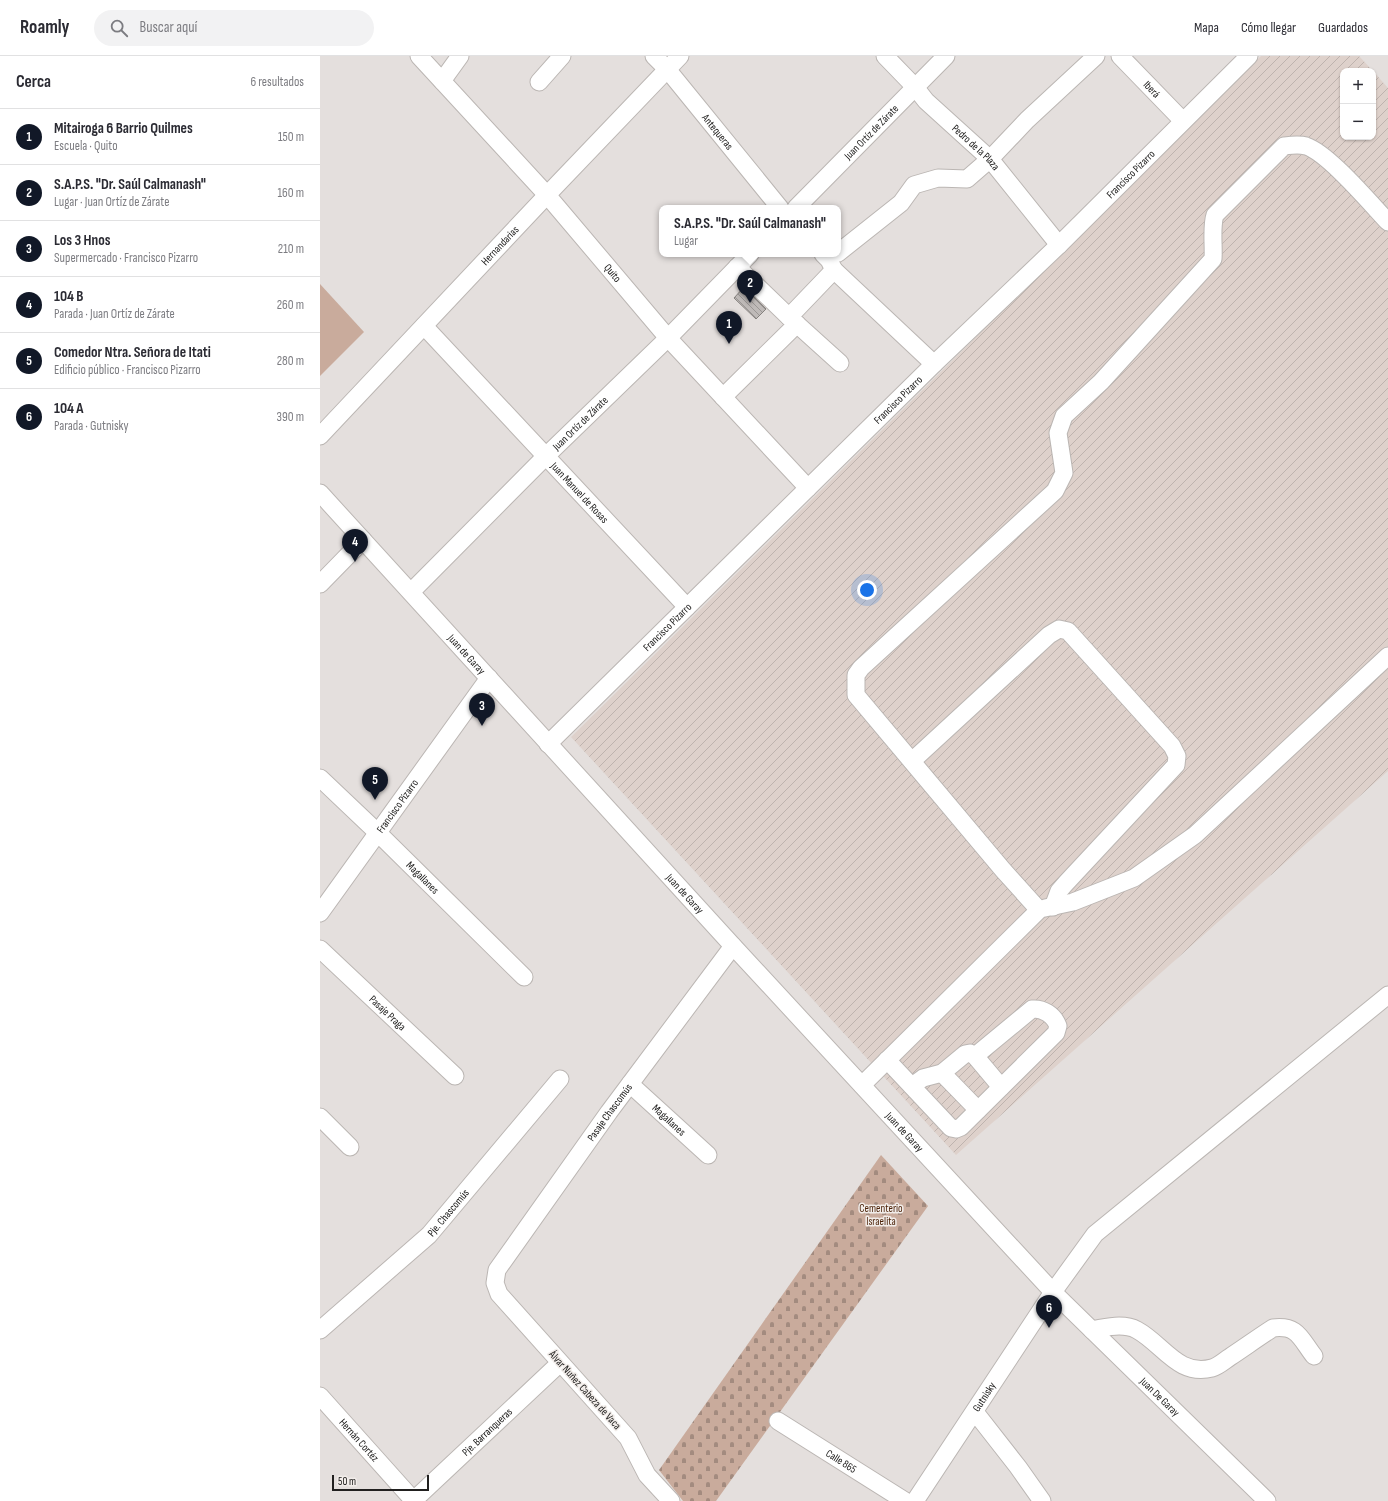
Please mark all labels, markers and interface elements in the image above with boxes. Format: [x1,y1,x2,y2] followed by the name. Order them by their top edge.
[94,10,374,46] search box
[20,16,70,39] text: Roamly
[108,17,130,39] icon: search
[140,18,197,37] text: Buscar aquí
[1194,19,1219,36] text: Mapa
[1241,19,1296,36] text: Cómo llegar
[1318,19,1368,36] text: Guardados
[1340,68,1376,140] map controls
[1340,68,1376,104] button: +
[16,72,51,92] text: Cerca
[251,74,304,90] text: 6 resultados
[1141,78,1163,100] street label: Iberá
[841,102,901,163] street label: Juan Ortíz de Zárate
[1340,104,1376,140] button: −
[699,110,736,152] street label: Antequeras
[54,119,193,138] text: Mitairoga 6 Barrio Quilmes
[949,121,1003,173] street label: Pedro de la Plaza
[26,129,32,145] text: 1
[278,129,304,145] text: 150 m
[54,138,118,154] text: Escuela · Quito
[1104,147,1158,201] street label: Francisco Pizarro
[54,175,206,194] text: S.A.P.S. "Dr. Saúl Calmanash"
[26,185,32,201] text: 2
[278,185,304,201] text: 160 m
[54,194,169,210] text: Lugar · Juan Ortíz de Zárate
[659,205,841,257] popup
[674,214,826,233] text: S.A.P.S. "Dr. Saúl Calmanash"
[478,223,521,268] street label: Hernandarias
[54,231,111,250] text: Los 3 Hnos
[674,233,698,249] text: Lugar
[26,241,32,257] text: 3
[278,241,304,257] text: 210 m
[54,250,198,266] text: Supermercado · Francisco Pizarro
[602,261,625,285] street label: Quito
[737,270,763,303] pin: 2
[54,287,83,306] text: 104 B
[26,297,32,313] text: 4
[277,297,304,313] text: 260 m
[54,306,175,322] text: Parada · Juan Ortíz de Zárate
[716,311,742,344] pin: 1
[54,343,211,362] text: Comedor Ntra. Señora de Itati
[26,353,32,369] text: 5
[277,353,304,369] text: 280 m
[54,362,201,378] text: Edificio público · Francisco Pizarro
[871,373,925,426] street label: Francisco Pizarro
[549,393,610,453] street label: Juan Ortíz de Zárate
[54,399,83,418] text: 104 A
[26,409,32,425] text: 6
[277,409,304,425] text: 390 m
[54,418,129,434] text: Parada · Gutnisky
[548,459,611,526] street label: Juan Manuel de Rosas
[342,529,368,562] pin: 4
[857,580,877,600] your location
[640,600,694,654] street label: Francisco Pizarro
[445,631,489,677] street label: Juan de Garay
[469,693,495,726] pin: 3
[362,767,388,800] pin: 5
[373,776,421,835] street label: Francisco Pizarro
[404,858,442,896] street label: Magallanes
[663,870,707,917] street label: Juan de Garay
[367,992,409,1033] street label: Pasaje Praga
[584,1081,635,1143] street label: Pasaje Chascomús
[650,1101,689,1138] street label: Magallanes
[883,1108,927,1155] street label: Juan de Garay
[424,1186,471,1239] street label: Pje. Chascomús
[859,1202,903,1228] park label: Cementerio Israelita
[1036,1295,1062,1328] pin: 6
[546,1347,624,1432] street label: Álvar Nuñez Cabeza de Vaca
[1137,1374,1183,1419] street label: Juan De Garay
[969,1379,999,1414] street label: Gutnisky
[459,1405,515,1458] street label: Pje. Barranqueras
[337,1416,382,1464] street label: Hernán Cortéz
[824,1446,859,1475] street label: Calle 865
[332,1473,429,1492] scale bar
[338,1475,356,1488] text: 50 m

